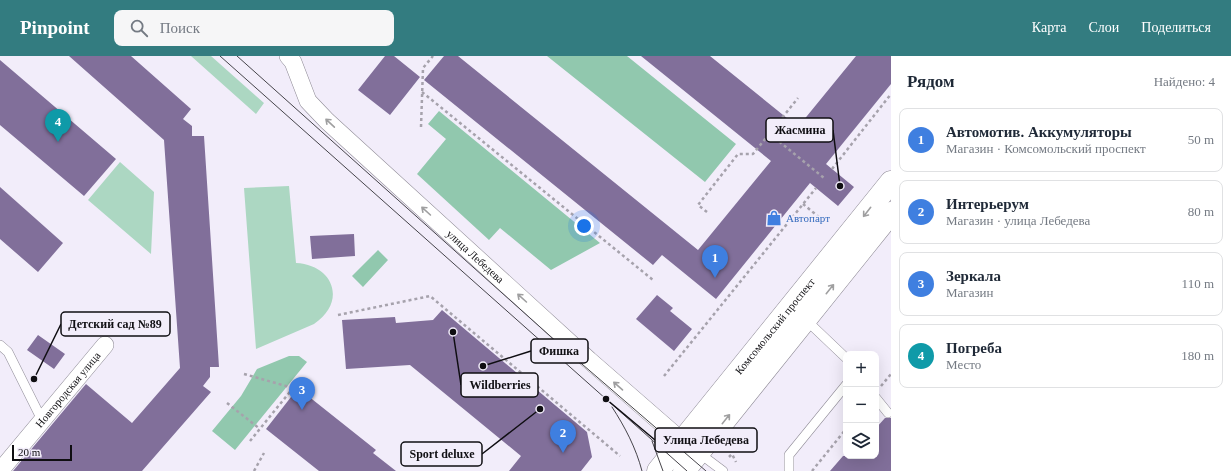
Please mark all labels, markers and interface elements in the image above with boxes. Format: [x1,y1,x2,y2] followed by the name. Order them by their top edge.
[114,10,394,46] search box
[20,17,90,38] text: Pinpoint
[128,17,150,39] icon: search
[160,20,200,36] text: Поиск
[1032,20,1066,35] text: Карта
[1088,20,1119,35] text: Слои
[1141,20,1211,35] text: Поделиться
[907,72,955,91] text: Рядом
[1154,74,1215,89] text: Найдено: 4
[45,109,71,142] pin: 4
[325,118,335,128] one-way arrow
[766,118,833,142] callout: Жасмина
[775,123,825,137] text: Жасмина
[946,124,1132,140] text: Автомотив. Аккумуляторы
[918,132,924,147] text: 1
[1188,132,1214,147] text: 50 m
[946,141,1146,156] text: Магазин · Комсомольский проспект
[946,196,1029,212] text: Интерьерум
[918,204,924,219] text: 2
[1188,204,1214,219] text: 80 m
[420,206,431,215] one-way arrow
[862,207,871,218] one-way arrow
[765,209,783,227] shop icon: Автопарт
[786,212,830,224] place label: Автопарт
[946,213,1090,228] text: Магазин · улица Лебедева
[574,216,594,236] your location
[444,227,506,285] street label: улица Лебедева
[702,245,728,278] pin: 1
[946,268,1001,284] text: Зеркала
[732,276,817,377] street label: Комсомольский проспект
[918,276,924,291] text: 3
[1182,276,1214,291] text: 110 m
[825,283,834,294] one-way arrow
[946,285,993,300] text: Магазин
[516,294,527,303] one-way arrow
[61,312,170,336] callout: Детский сад №89
[68,317,162,331] text: Детский сад №89
[531,339,588,363] callout: Фишка
[946,340,1002,356] text: Погреба
[539,344,579,358] text: Фишка
[918,348,924,363] text: 4
[1181,348,1214,363] text: 180 m
[33,349,103,430] street label: Новгородская улица
[843,351,879,459] map controls
[843,351,879,387] button: +
[946,357,981,372] text: Место
[461,373,538,397] callout: Wildberries
[289,377,315,410] pin: 3
[469,378,531,392] text: Wildberries
[613,381,623,390] one-way arrow
[843,387,879,423] button: −
[721,413,730,424] one-way arrow
[550,420,576,453] pin: 2
[843,423,879,459] button: layers
[655,428,757,452] callout: Улица Лебедева
[663,433,749,447] text: Улица Лебедева
[401,442,482,466] callout: Sport deluxe
[12,443,72,462] scale bar
[18,446,40,458] text: 20 m
[409,447,475,461] text: Sport deluxe

